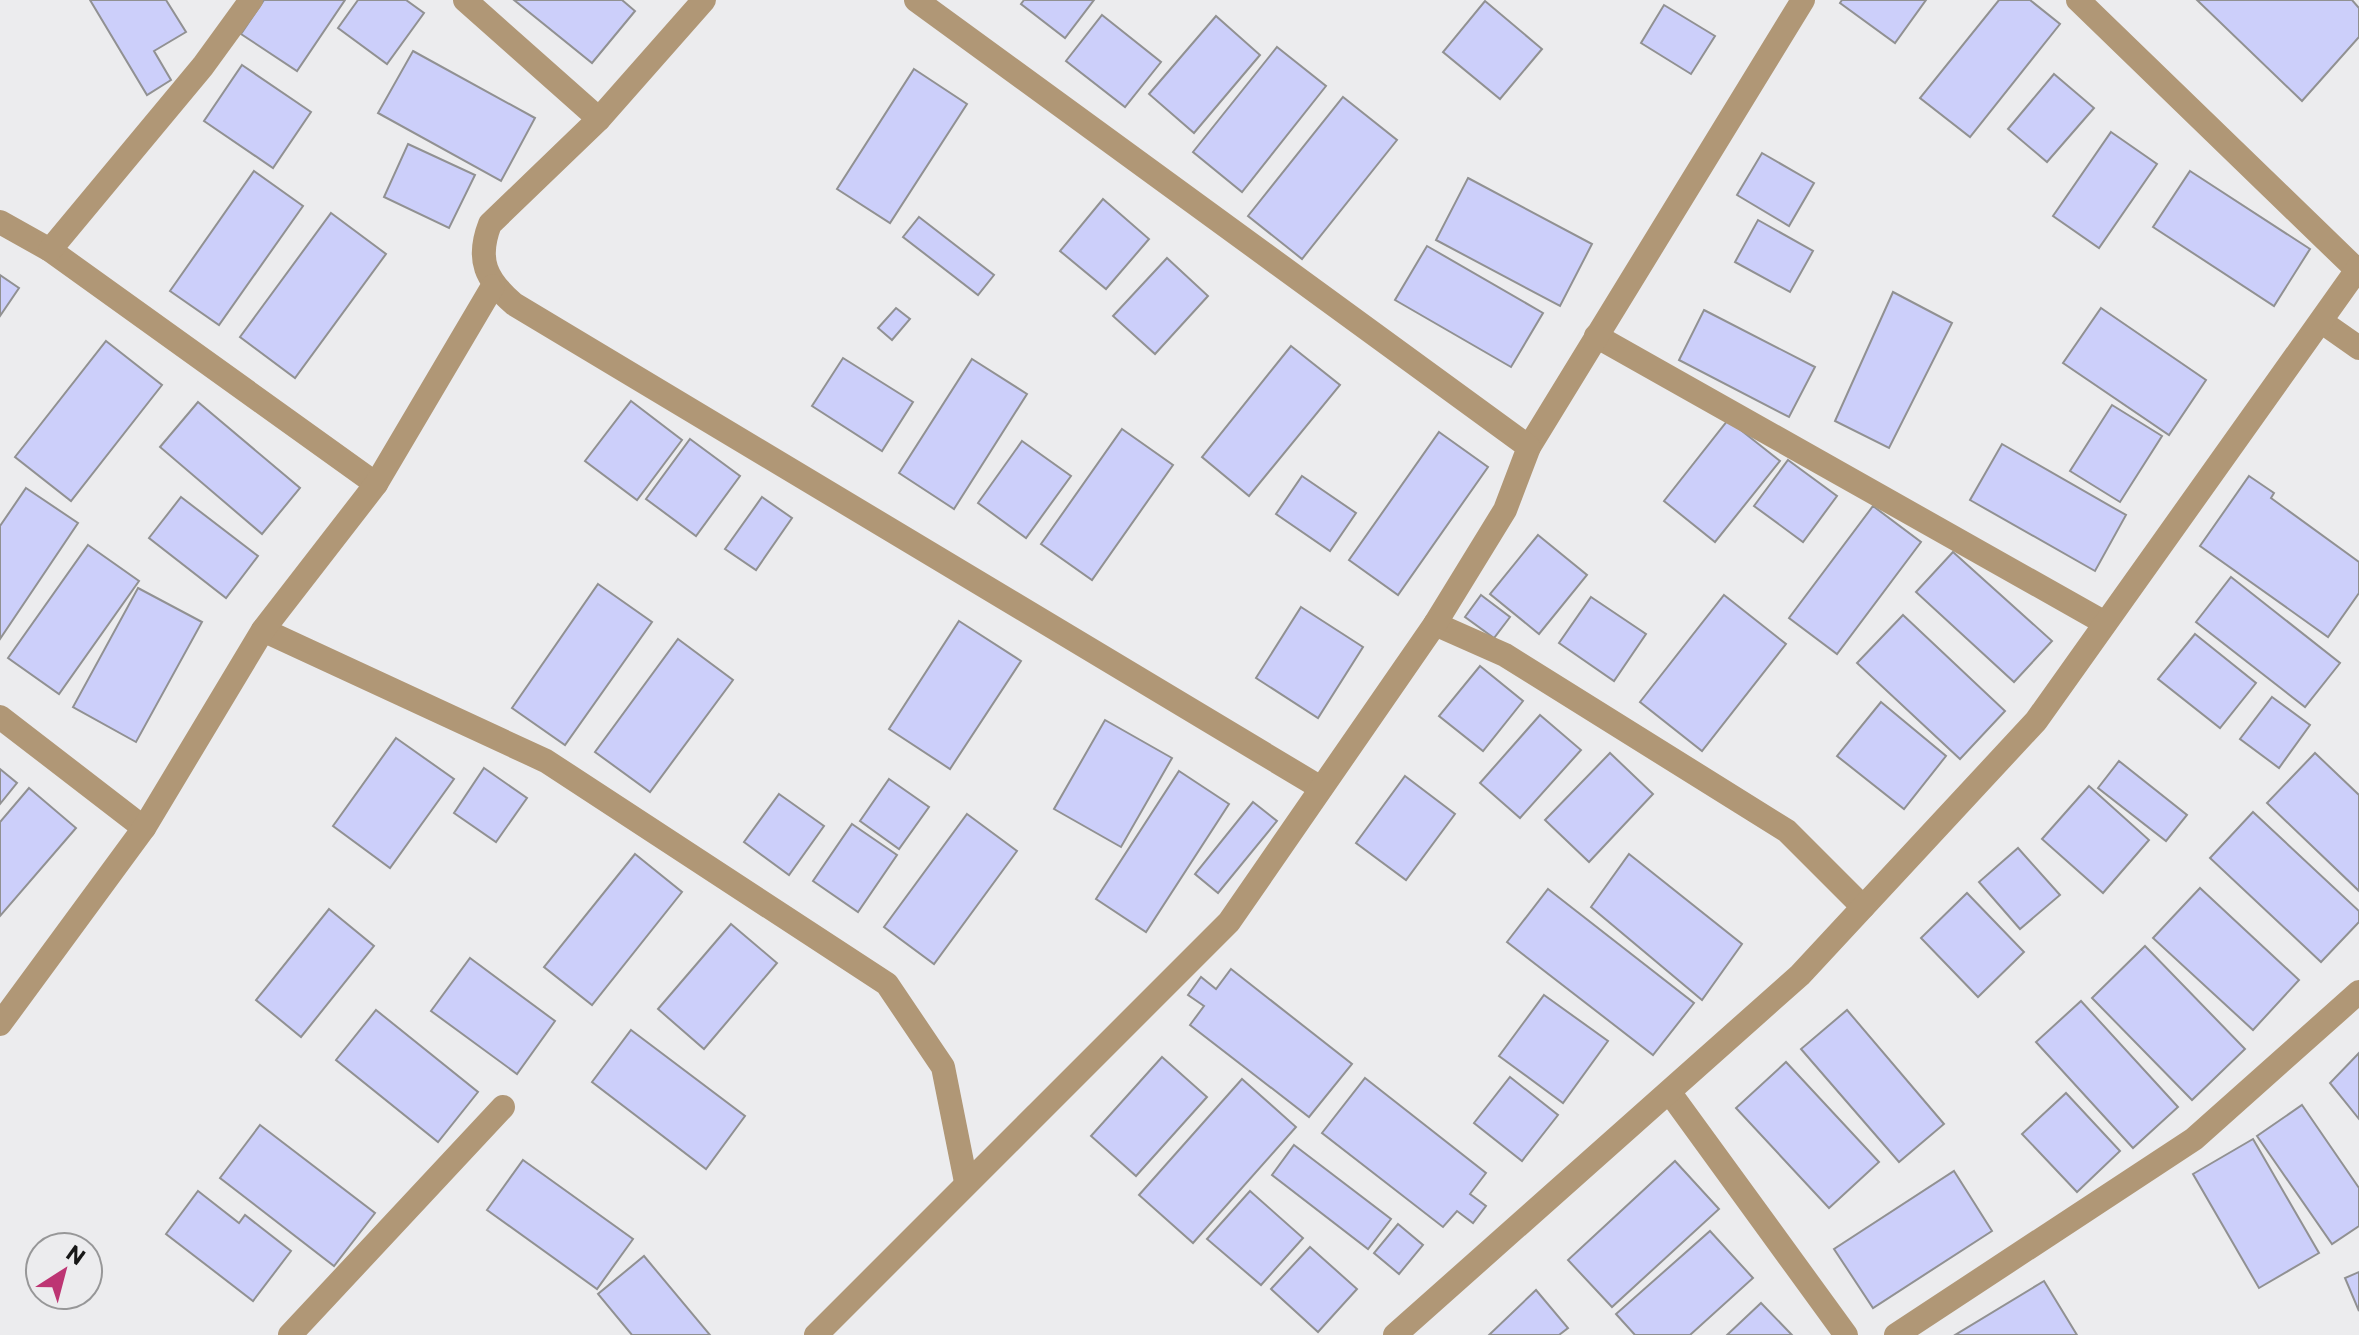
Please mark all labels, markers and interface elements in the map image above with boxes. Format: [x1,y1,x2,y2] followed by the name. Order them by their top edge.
[24,1231,104,1311] north arrow
[61,1239,91,1270] text: N

